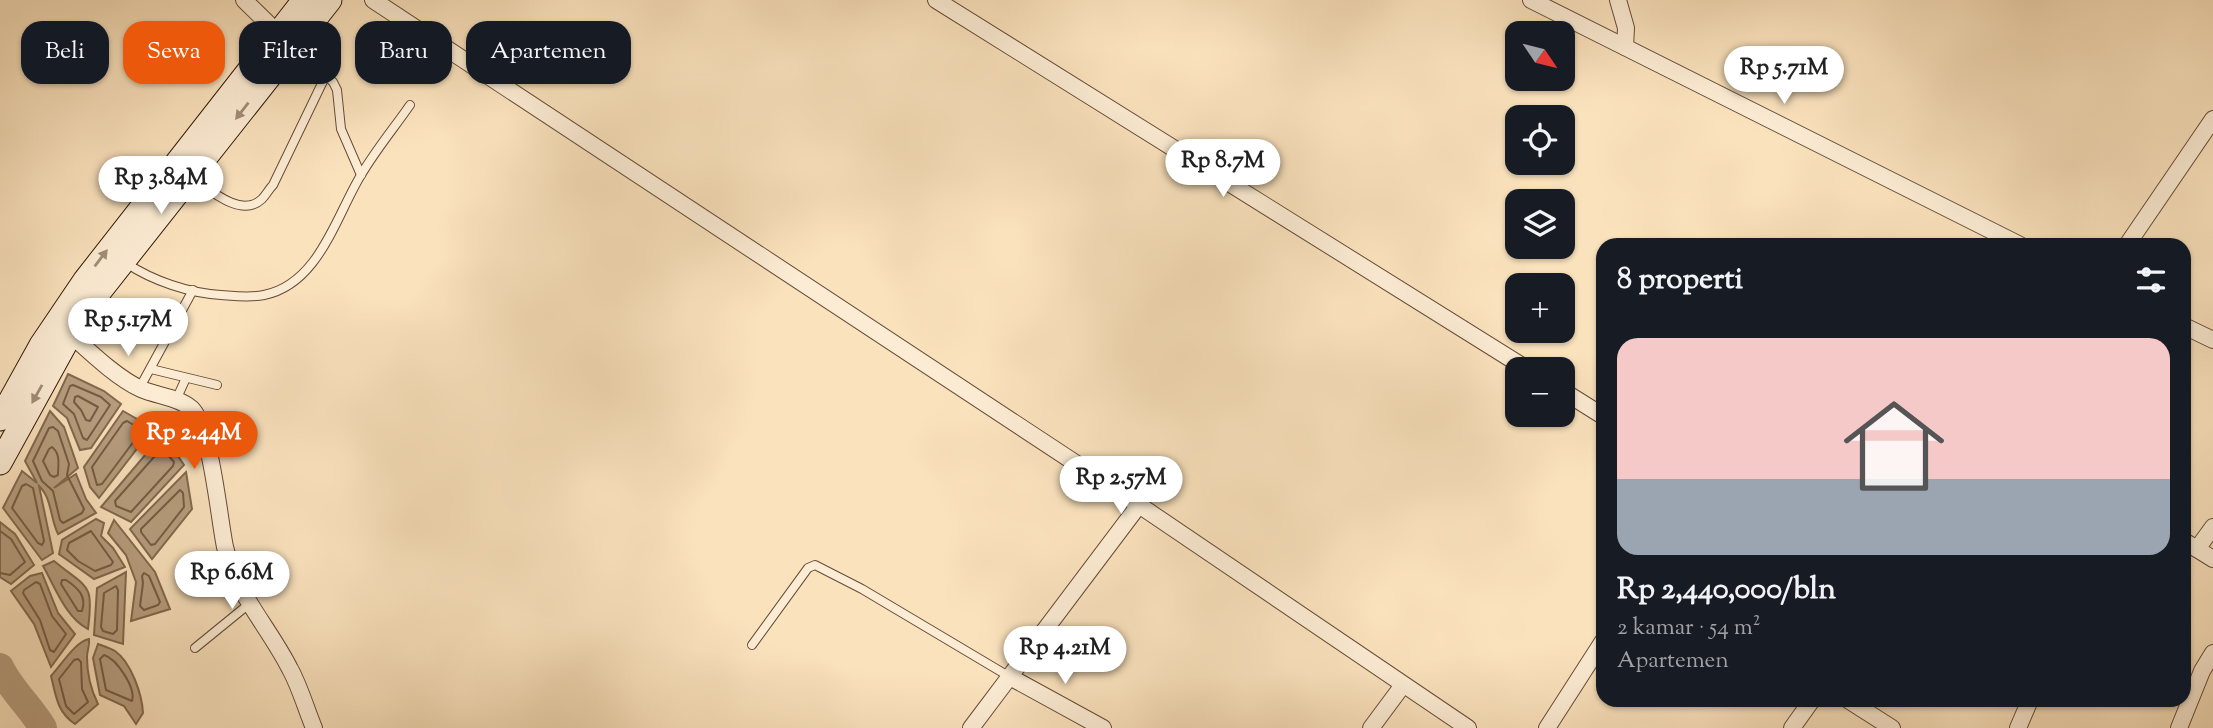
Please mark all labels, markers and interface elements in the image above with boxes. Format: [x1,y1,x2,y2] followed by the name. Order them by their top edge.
[21,21,109,84] chip: Beli
[123,21,225,84] chip: Sewa
[239,21,341,84] chip: Filter
[355,21,452,84] chip: Baru
[466,21,631,84] chip: Apartemen
[1505,21,1575,91] north arrow
[1505,21,1575,427] map controls
[1712,46,1856,106] pin: Rp 5.71M
[1740,52,1828,85] text: Rp 5.71M
[234,101,249,119] one-way arrow
[1505,105,1575,175] button: locate
[1158,140,1288,199] pin: Rp 8.7M
[1181,145,1265,178] text: Rp 8.7M
[89,156,233,216] pin: Rp 3.84M
[114,162,208,195] text: Rp 3.84M
[1505,189,1575,259] button: layers
[94,249,108,267] one-way arrow
[1617,259,1743,302] text: 8 properti
[2132,261,2170,299] icon: filters
[1505,273,1575,343] button: +
[56,298,200,358] pin: Rp 5.17M
[84,304,172,337] text: Rp 5.17M
[1505,357,1575,427] button: −
[1831,383,1957,509] icon: home
[31,384,43,403] one-way arrow
[122,412,266,471] pin: Rp 2.44M
[147,417,241,450] text: Rp 2.44M
[1049,456,1193,516] pin: Rp 2.57M
[1076,462,1166,495] text: Rp 2.57M
[167,552,297,611] pin: Rp 6.6M
[191,557,273,590] text: Rp 6.6M
[1617,569,1836,612] text: Rp 2,440,000/bln
[1617,612,1760,645] text: 2 kamar · 54 m²
[993,626,1137,686] pin: Rp 4.21M
[1019,632,1111,665] text: Rp 4.21M
[1617,645,1729,678] text: Apartemen

